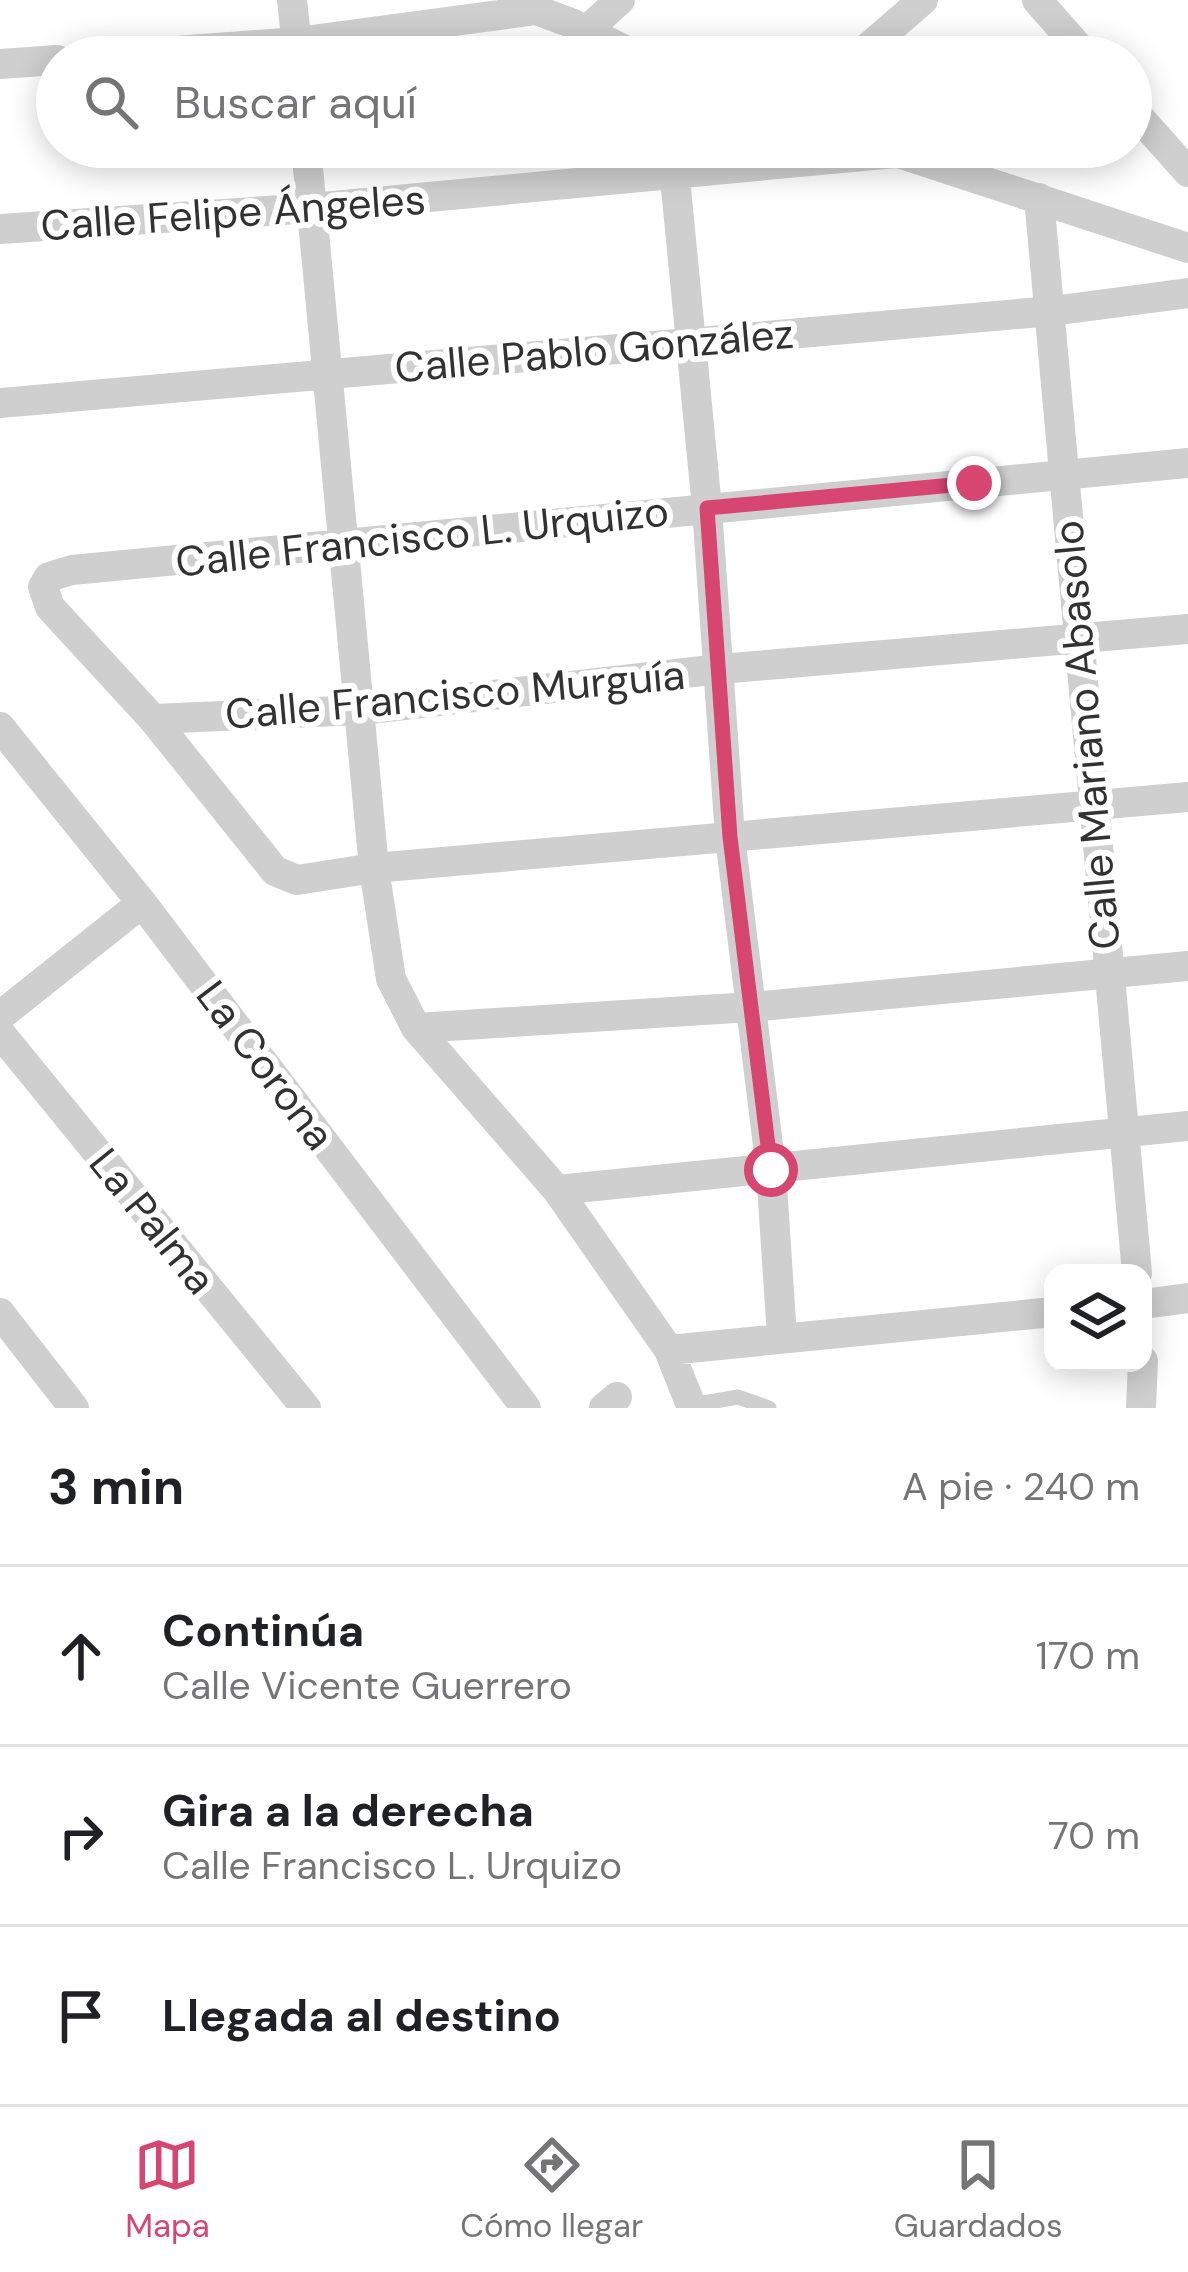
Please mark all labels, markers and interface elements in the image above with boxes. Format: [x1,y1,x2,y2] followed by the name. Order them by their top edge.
[36,36,1152,168] search box
[78,69,144,135] icon: search
[174,73,417,132] text: Buscar aquí
[39,172,427,253] street label: Calle Felipe Ángeles
[392,306,796,395] street label: Calle Pablo González
[947,456,1001,510] route end
[173,483,671,590] street label: Calle Francisco L. Urquizo
[1040,518,1133,952] street label: Calle Mariano Abasolo
[223,647,687,742] street label: Calle Francisco Murguía
[184,970,347,1161] street label: La Corona
[77,1137,228,1305] street label: La Palma
[744,1143,798,1197] route start
[1044,1264,1152,1372] map controls
[1044,1264,1152,1372] button: layers
[48,1453,184,1520] text: 3 min
[902,1461,1140,1512] text: A pie · 240 m
[162,1601,364,1660] text: Continúa
[48,1623,114,1689] icon: ahead
[1036,1630,1140,1681] text: 170 m
[162,1660,572,1711] text: Calle Vicente Guerrero
[162,1781,534,1840] text: Gira a la derecha
[48,1803,114,1869] icon: right
[1048,1810,1140,1861] text: 70 m
[162,1840,622,1891] text: Calle Francisco L. Urquizo
[48,1983,114,2049] icon: arrive
[162,1986,561,2045] text: Llegada al destino
[125,2132,210,2247] tab: Mapa
[460,2132,643,2247] tab: Cómo llegar
[894,2132,1063,2247] tab: Guardados

